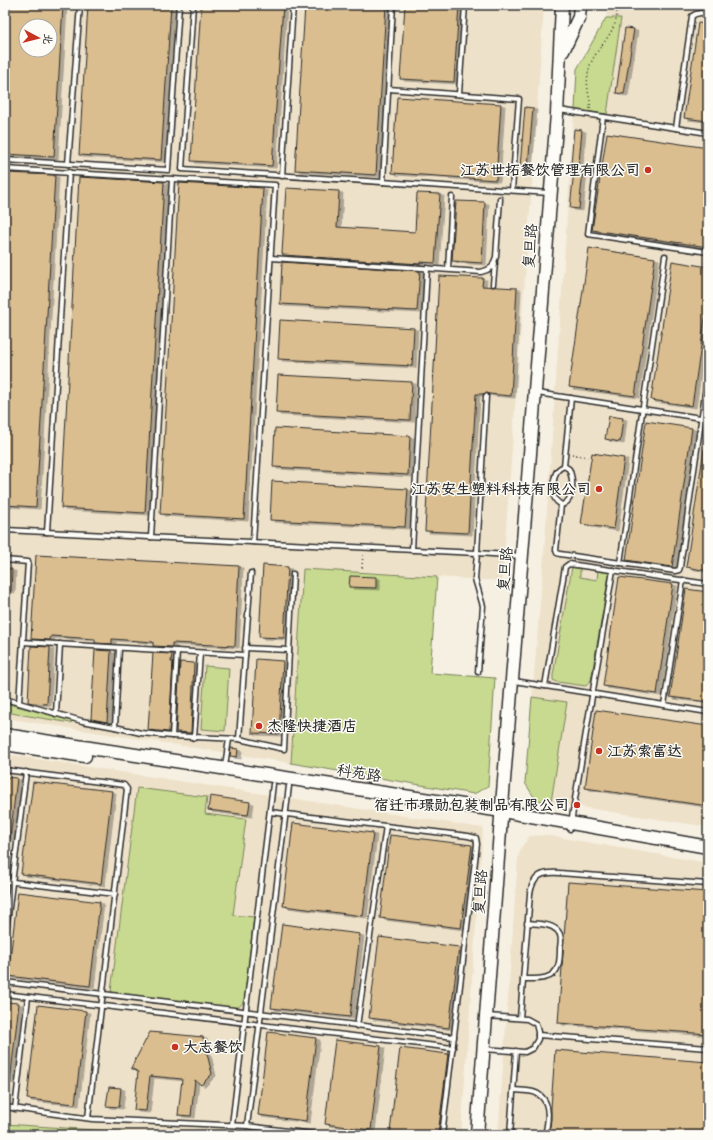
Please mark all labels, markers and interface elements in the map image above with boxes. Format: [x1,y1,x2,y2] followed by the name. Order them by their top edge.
[18,18,58,58] north arrow
[39,33,56,46] text: 北
[460,160,640,181] place label: 江苏世拓餐饮管理有限公司
[643,165,653,175] marker: 江苏世拓餐饮管理有限公司
[518,223,543,269] street label: 复旦路
[411,479,591,500] place label: 江苏安生塑料科技有限公司
[594,484,604,494] marker: 江苏安生塑料科技有限公司
[493,546,518,592] street label: 复旦路
[267,716,357,737] place label: 杰隆快捷酒店
[254,721,264,731] marker: 杰隆快捷酒店
[607,741,682,762] place label: 江苏索富达
[594,746,604,756] marker: 江苏索富达
[335,760,383,787] street label: 科苑路
[374,795,569,816] place label: 宿迁市璟勋包装制品有限公司
[572,800,582,810] marker: 宿迁市璟勋包装制品有限公司
[468,869,493,915] street label: 复旦路
[183,1037,243,1058] place label: 大志餐饮
[170,1042,180,1052] marker: 大志餐饮

